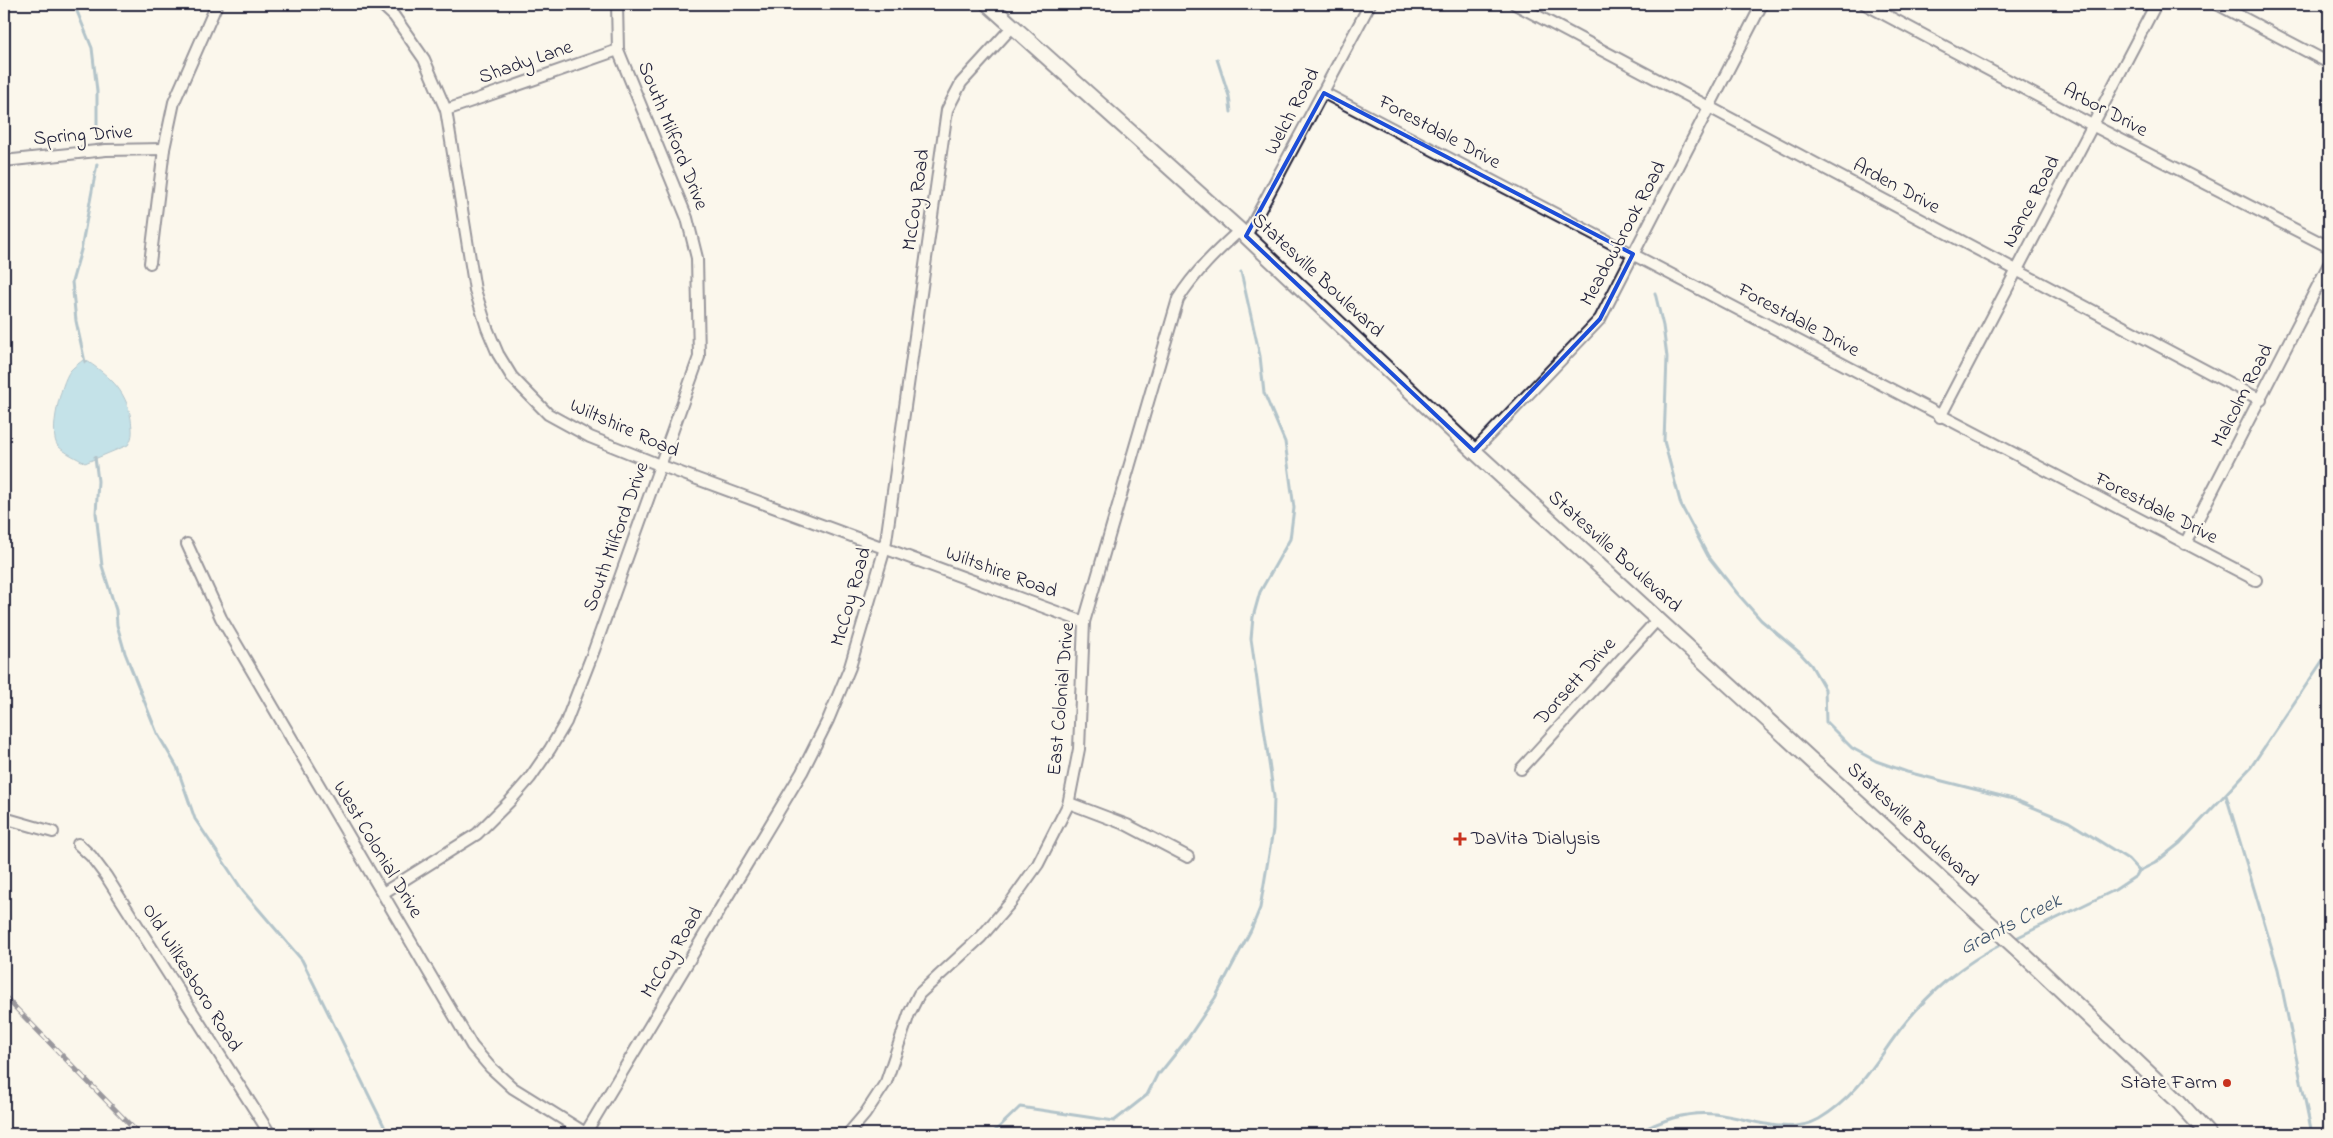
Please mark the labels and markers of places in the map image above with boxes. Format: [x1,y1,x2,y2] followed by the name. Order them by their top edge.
[1470,825,1601,854] place label: DaVita Dialysis
[1453,832,1467,846] marker: DaVita Dialysis
[2120,1069,2217,1098] place label: State Farm
[2221,1077,2233,1089] marker: State Farm

